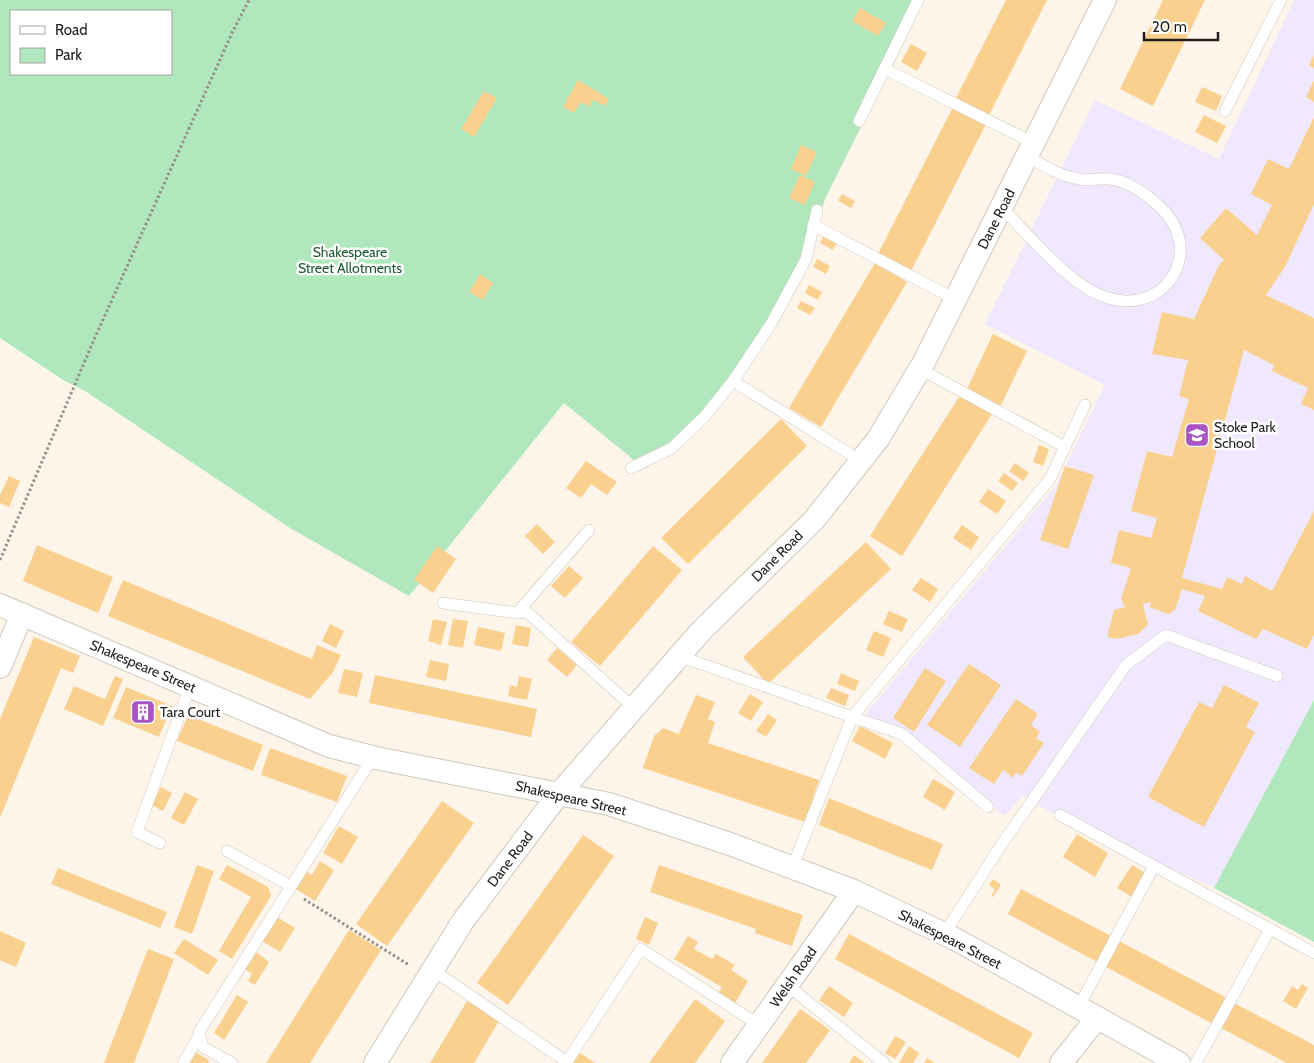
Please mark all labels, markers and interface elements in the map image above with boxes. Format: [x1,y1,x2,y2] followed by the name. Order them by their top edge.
[10,10,172,75] legend
[1144,10,1218,42] scale bar
[1152,18,1187,36] text: 20 m
[55,21,88,39] text: Road
[55,46,82,64] text: Park
[973,186,1019,252] street label: Dane Road
[298,243,402,277] park label: Shakespeare Street Allotments
[1214,418,1277,452] place label: Stoke Park School
[1184,422,1210,448] school or university icon: Stoke Park School
[748,527,806,585] street label: Dane Road
[87,636,199,697] street label: Shakespeare Street
[130,699,156,725] building icon: Tara Court
[160,703,220,721] place label: Tara Court
[514,776,629,820] street label: Shakespeare Street
[483,828,537,890] street label: Dane Road
[895,905,1005,973] street label: Shakespeare Street
[766,943,820,1011] street label: Welsh Road

